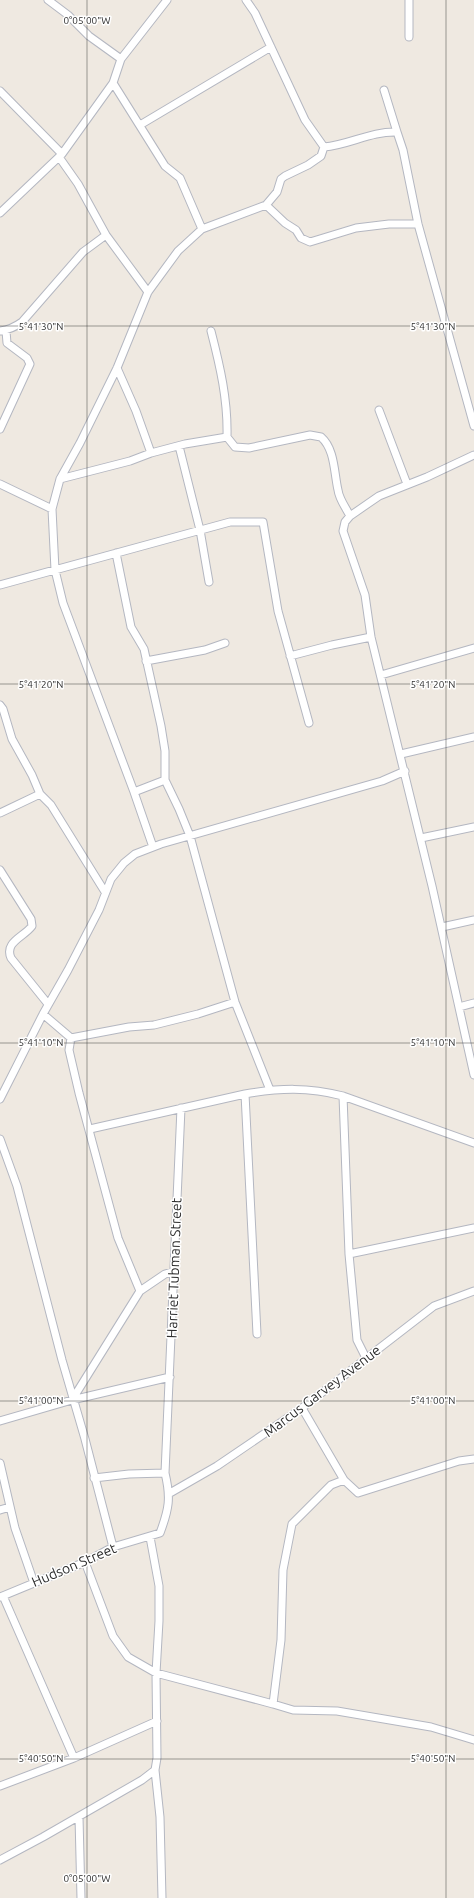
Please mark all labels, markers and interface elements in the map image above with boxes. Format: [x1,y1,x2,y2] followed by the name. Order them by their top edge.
[63,15,111,26] text: 0°05'00"W
[19,321,63,332] text: 5°41'30"N
[411,321,455,332] text: 5°41'30"N
[19,679,63,690] text: 5°41'20"N
[411,679,455,690] text: 5°41'20"N
[19,1037,63,1048] text: 5°41'10"N
[411,1037,455,1048] text: 5°41'10"N
[164,1197,184,1339] street label: Harriet Tubman Street
[260,1342,384,1440] street label: Marcus Garvey Avenue
[19,1395,63,1406] text: 5°41'00"N
[411,1395,455,1406] text: 5°41'00"N
[29,1540,119,1590] street label: Hudson Street
[19,1753,63,1764] text: 5°40'50"N
[411,1753,455,1764] text: 5°40'50"N
[63,1873,111,1884] text: 0°05'00"W

